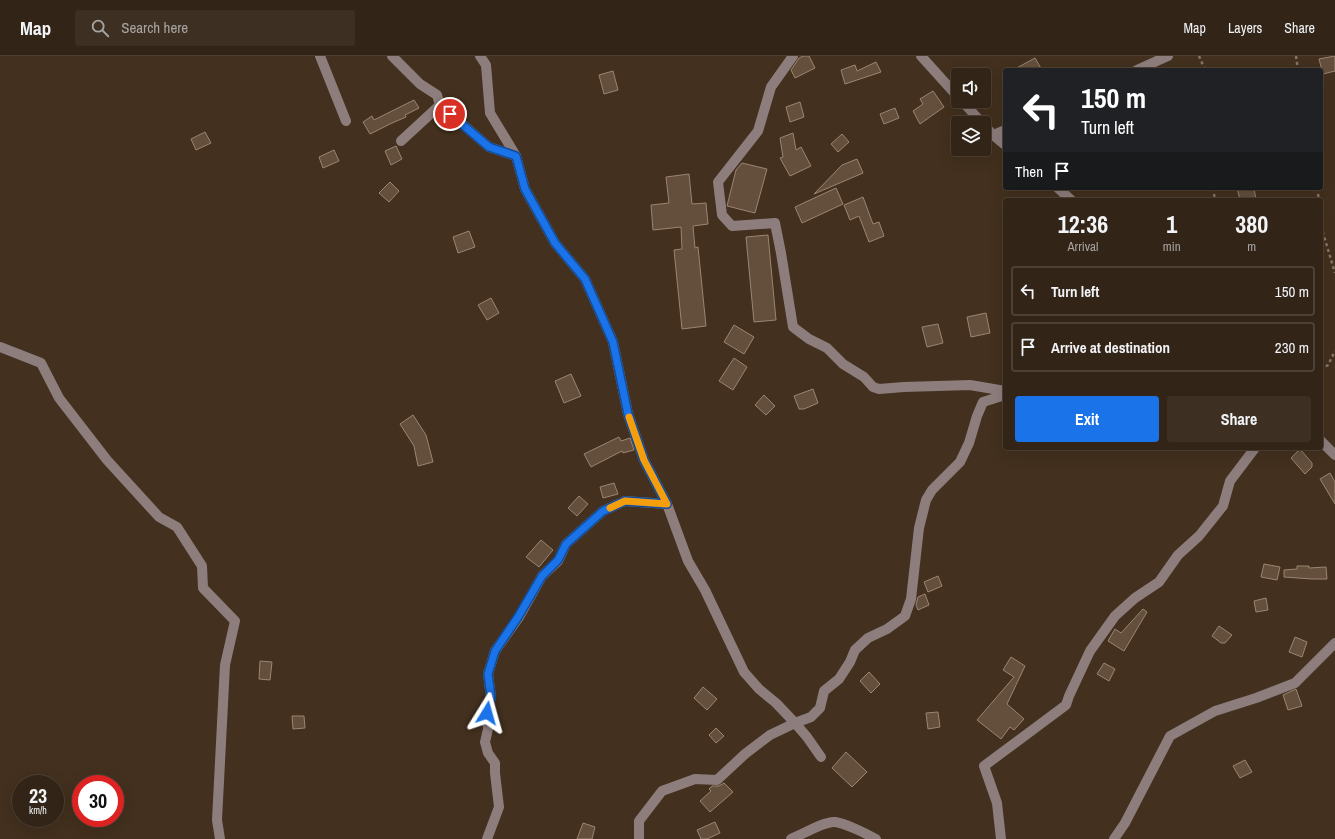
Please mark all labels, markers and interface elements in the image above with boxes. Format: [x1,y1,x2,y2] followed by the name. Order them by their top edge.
[75,10,355,46] search box
[20,15,51,41] text: Map
[89,17,111,39] icon: search
[121,17,188,38] text: Search here
[1184,19,1206,37] text: Map
[1228,19,1262,37] text: Layers
[1284,19,1315,37] text: Share
[951,68,991,156] map controls
[951,68,991,108] button: sound
[1081,79,1146,117] text: 150 m
[1015,84,1067,136] icon: left
[433,97,467,131] pin
[439,103,461,125] icon: arrive
[1081,115,1134,140] text: Turn left
[951,116,991,156] button: layers
[1051,160,1073,182] icon: arrive
[1015,161,1043,182] text: Then
[1058,208,1108,240] text: 12:36
[1166,208,1177,240] text: 1
[1235,208,1268,240] text: 380
[1068,238,1098,255] text: Arrival
[1163,238,1181,255] text: min
[1247,238,1256,255] text: m
[1017,280,1039,302] icon: left
[1051,281,1099,302] text: Turn left
[1275,281,1309,302] text: 150 m
[1017,336,1039,358] icon: arrive
[1051,337,1170,358] text: Arrive at destination
[1275,337,1309,358] text: 230 m
[1015,396,1159,442] button: Exit
[1167,396,1311,442] button: Share
[466,692,508,734] position arrow
[72,775,124,827] speed limit sign: 30
[29,782,47,809] text: 23
[29,804,47,817] text: km/h

